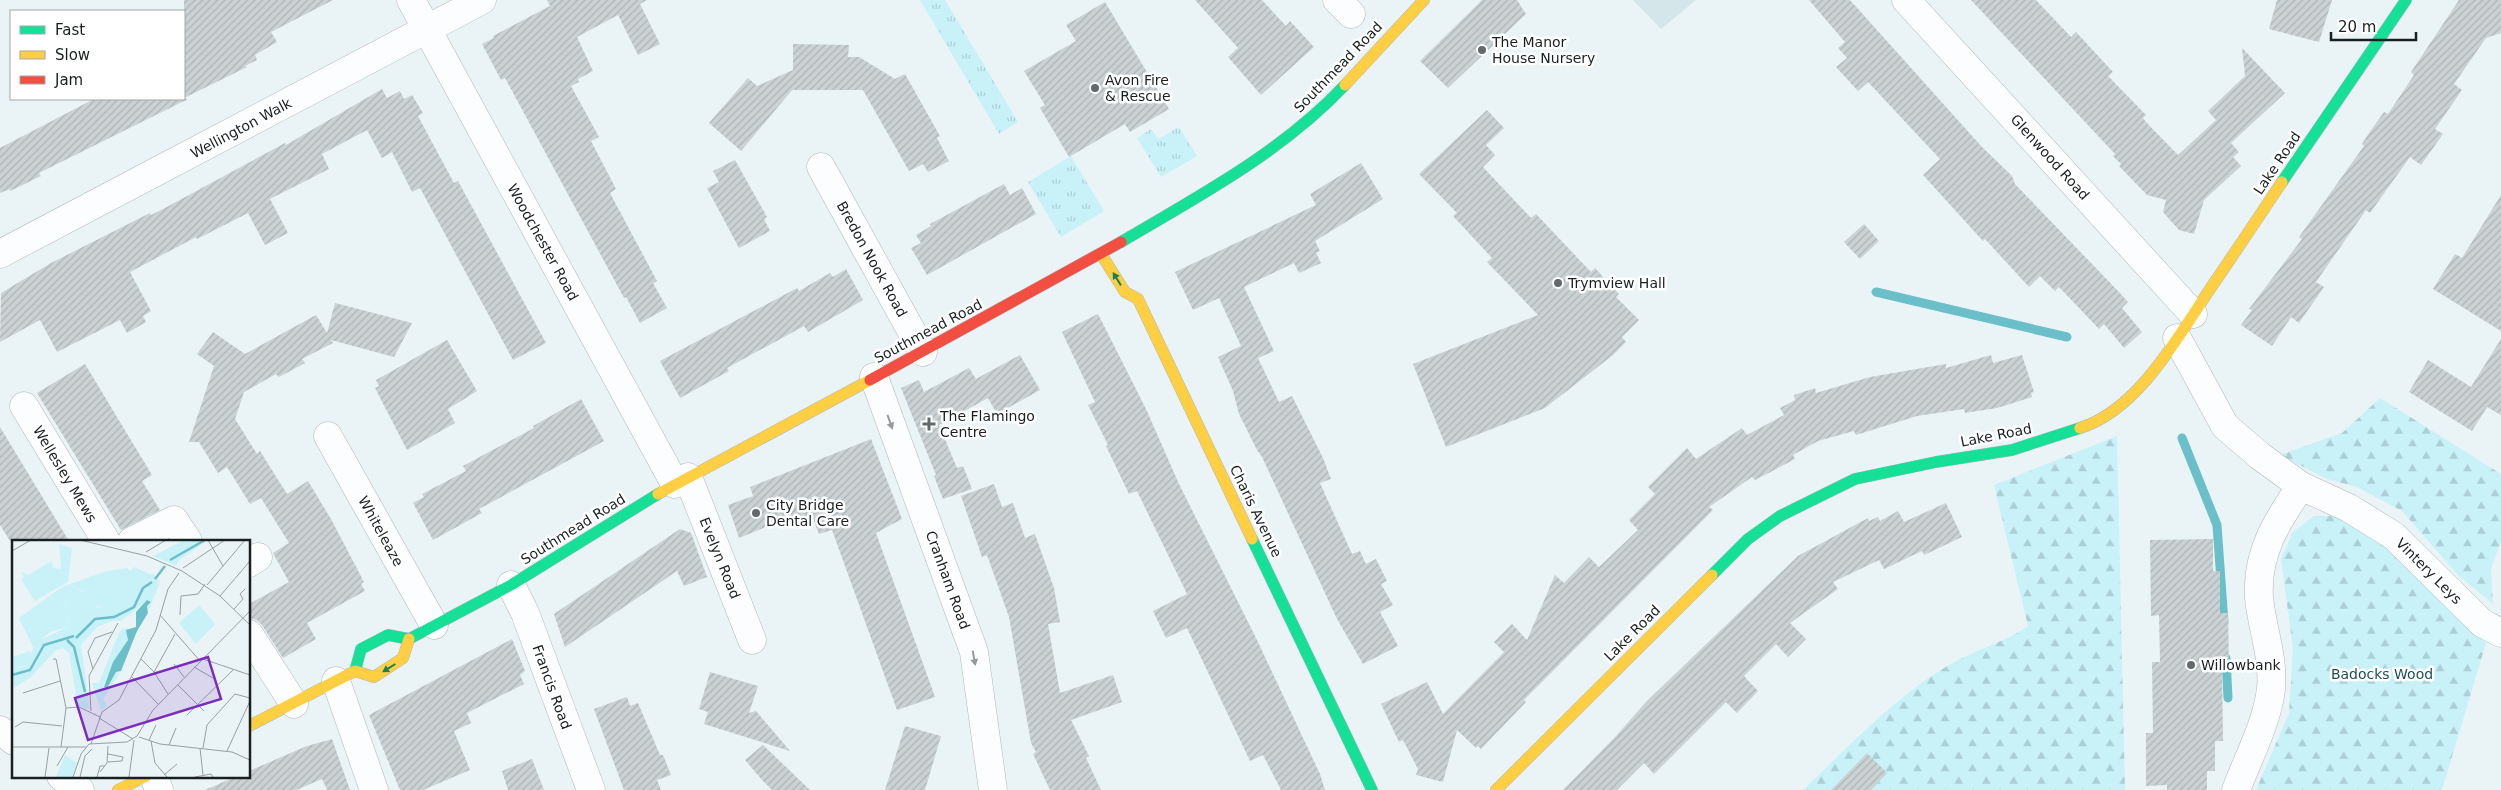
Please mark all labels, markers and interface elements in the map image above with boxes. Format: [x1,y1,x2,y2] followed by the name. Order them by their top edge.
[10,10,185,100] legend
[2331,10,2416,42] scale bar
[1291,18,1385,116] street label: Southmead Road
[2338,18,2376,36] text: 20 m
[55,21,85,39] text: Fast
[1491,34,1595,66] place label: The Manor House Nursery
[1476,44,1488,56] marker: The Manor House Nursery
[55,46,90,64] text: Slow
[54,71,83,89] text: Jam
[1105,72,1171,104] place label: Avon Fire & Rescue
[1089,82,1101,94] marker: Avon Fire & Rescue
[188,94,295,161] street label: Wellington Walk
[2007,111,2093,203] street label: Glenwood Road
[2250,129,2304,197] street label: Lake Road
[504,181,582,303] street label: Woodchester Road
[834,198,910,320] street label: Bredon Nook Road
[1113,272,1122,285] one-way arrow
[1567,275,1666,291] place label: Trymview Hall
[1552,277,1564,289] marker: Trymview Hall
[871,296,985,366] street label: Southmead Road
[939,408,1035,440] place label: The Flamingo Centre
[887,415,894,430] one-way arrow
[922,417,936,431] marker: The Flamingo Centre
[1959,420,2033,450] street label: Lake Road
[30,423,100,525] street label: Wellesley Mews
[1227,462,1285,560] street label: Charis Avenue
[518,490,628,568] street label: Southmead Road
[355,493,407,569] street label: Whiteleaze
[766,497,849,529] place label: City Bridge Dental Care
[750,507,762,519] marker: City Bridge Dental Care
[696,515,744,601] street label: Evelyn Road
[923,529,973,631] street label: Cranham Road
[2393,535,2465,607] street label: Vintery Leys
[12,540,250,778] inset map
[1601,602,1663,664] street label: Lake Road
[529,643,575,731] street label: Francis Road
[971,650,979,666] one-way arrow
[2201,657,2282,673] place label: Willowbank
[2185,659,2197,671] marker: Willowbank
[382,663,395,673] one-way arrow
[2331,666,2433,682] park label: Badocks Wood

